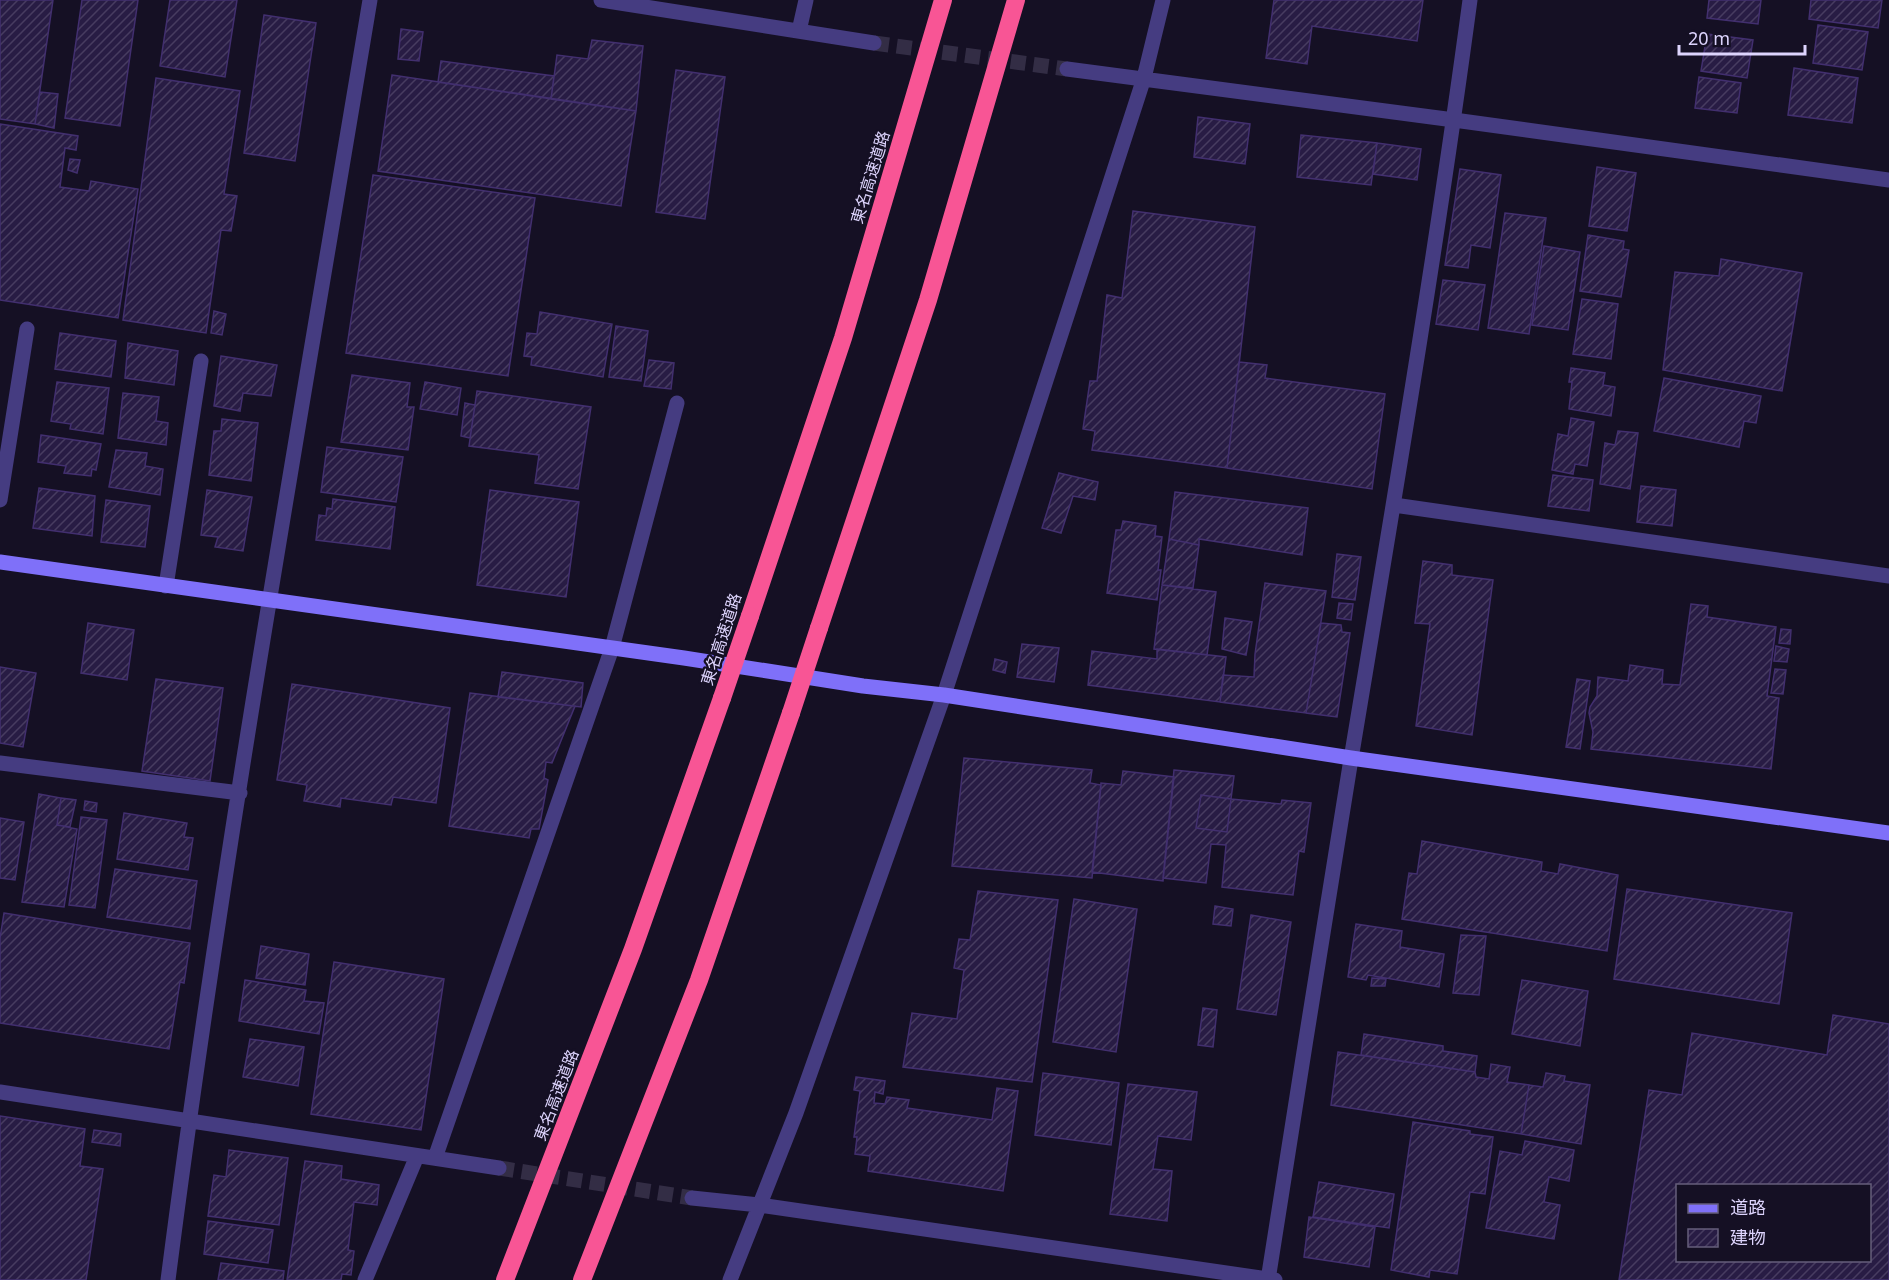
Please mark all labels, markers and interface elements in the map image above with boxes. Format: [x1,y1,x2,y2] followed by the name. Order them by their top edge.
[1679,18,1805,56] scale bar
[1688,26,1730,50] text: 20 m
[845,128,895,226] street label: 東名高速道路
[696,590,746,688] street label: 東名高速道路
[529,1046,583,1144] street label: 東名高速道路
[1676,1184,1871,1262] legend
[1730,1195,1766,1219] text: 道路
[1730,1225,1766,1249] text: 建物

